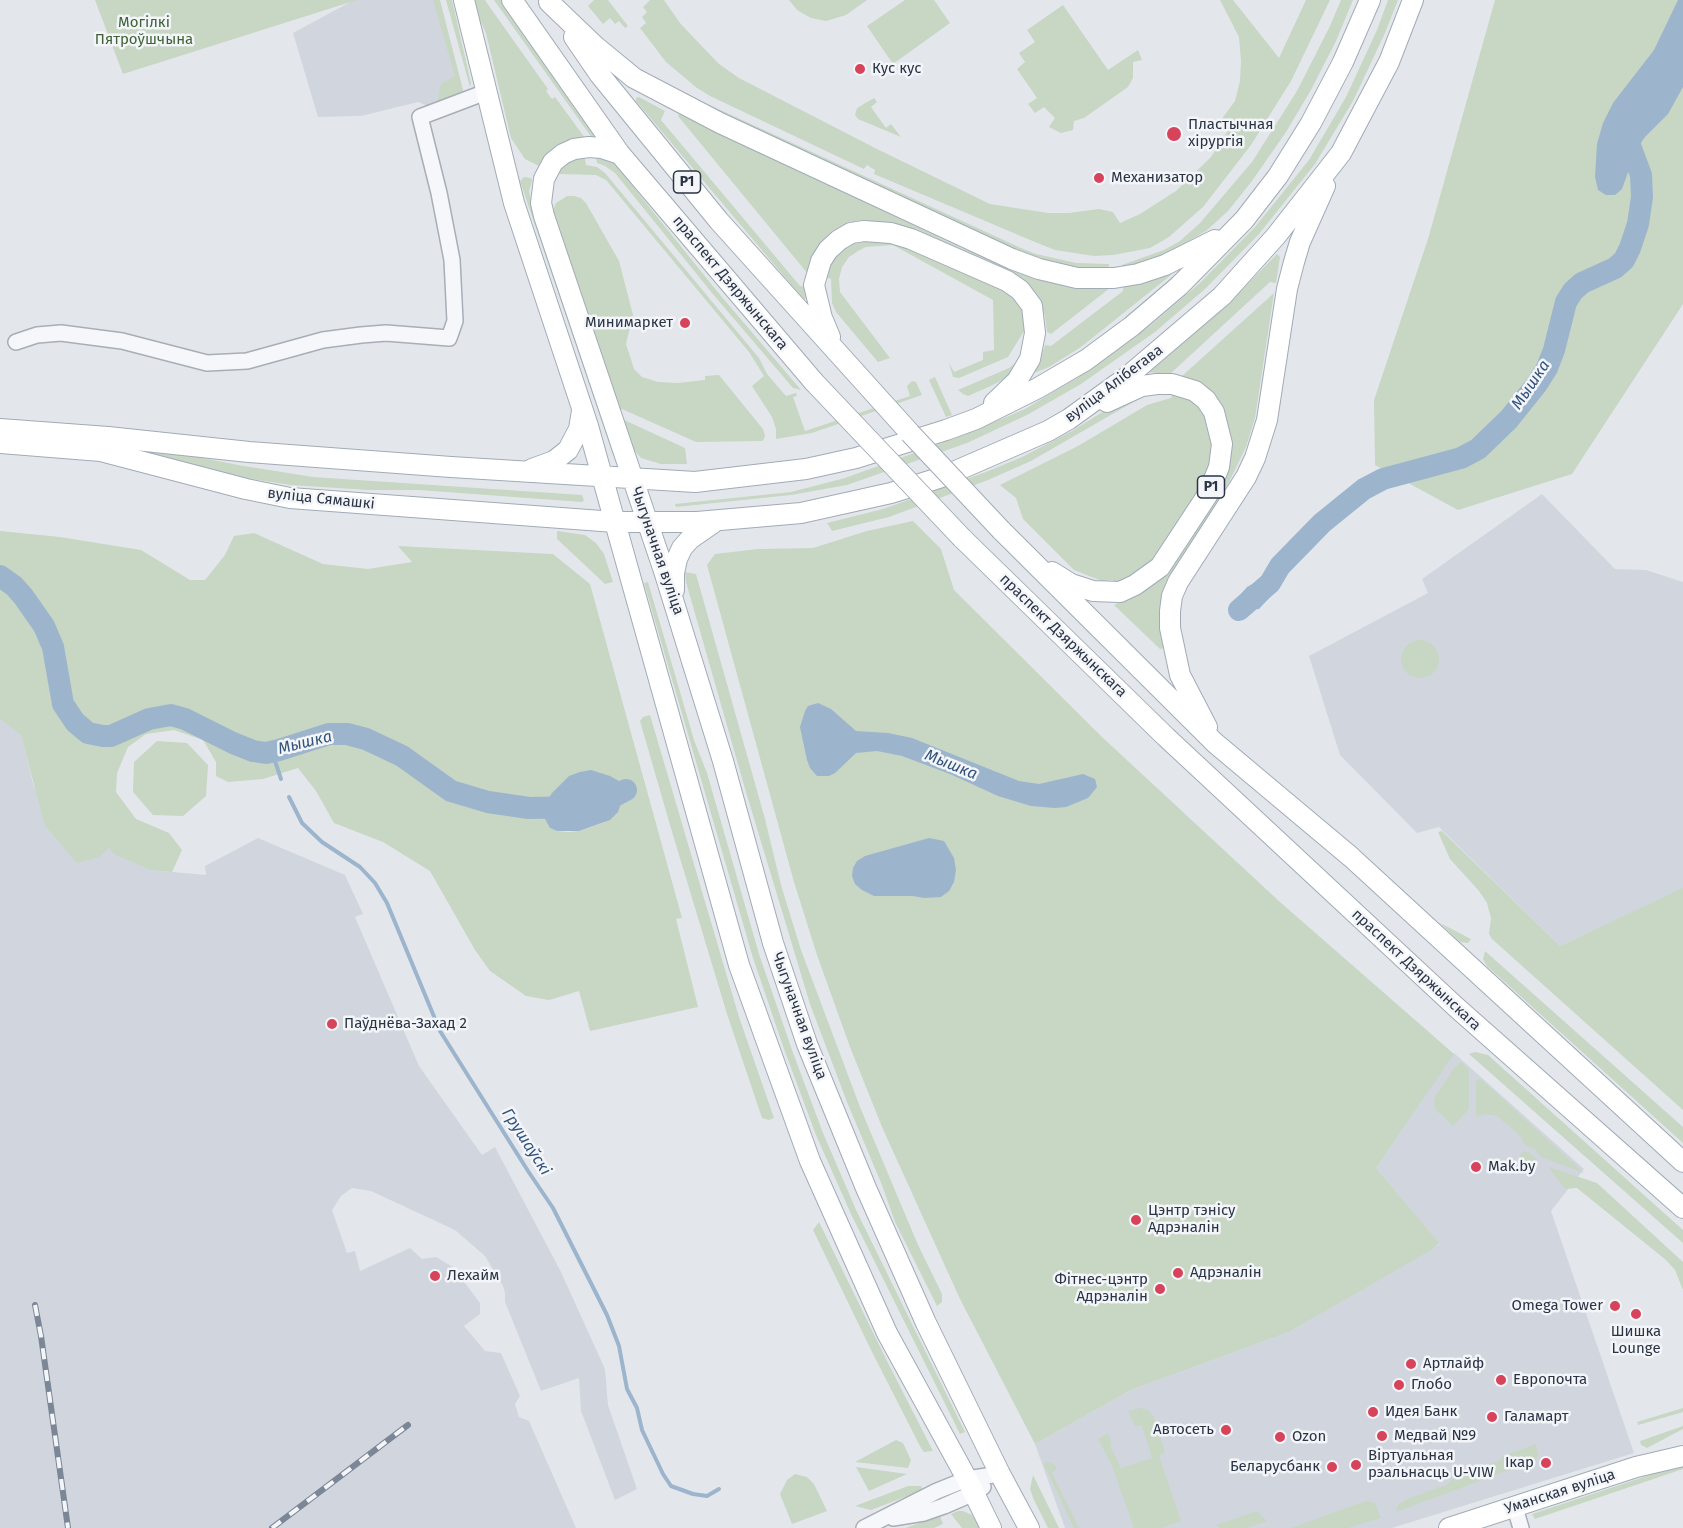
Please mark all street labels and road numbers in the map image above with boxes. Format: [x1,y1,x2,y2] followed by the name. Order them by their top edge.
[674,171,700,193] road number: Р1
[669,212,791,354] street label: праспект Дзяржынскага
[1061,341,1167,427] street label: вуліца Алібегава
[1198,476,1224,498] road number: Р1
[266,484,376,514] street label: вуліца Сямашкі
[627,485,687,617] street label: Чыгуначная вуліца
[996,571,1130,701] street label: праспект Дзяржынскага
[1348,906,1484,1034] street label: праспект Дзяржынскага
[768,950,830,1082] street label: Чыгуначная вуліца
[1502,1466,1618,1518] street label: Уманская вуліца

